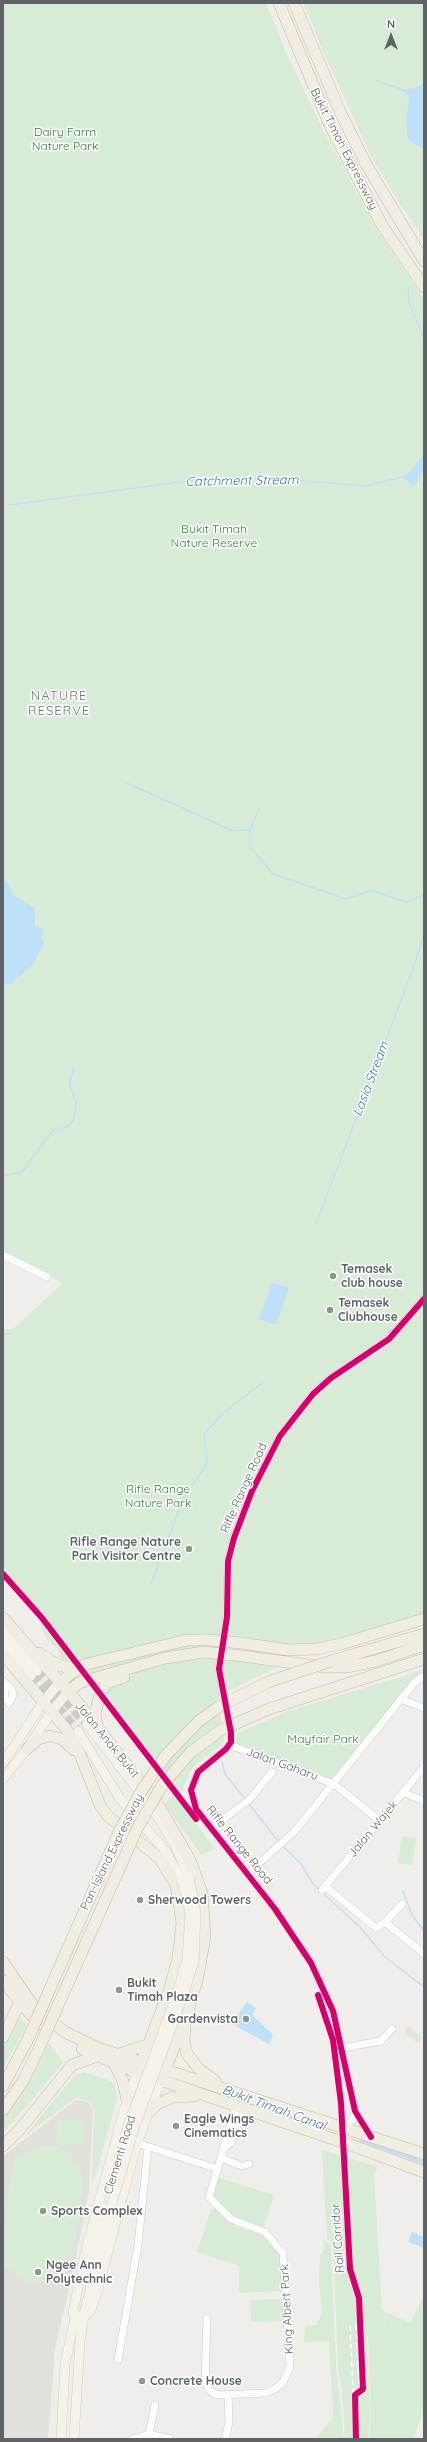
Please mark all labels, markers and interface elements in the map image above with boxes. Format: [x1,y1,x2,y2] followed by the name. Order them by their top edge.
[371,16,411,56] north arrow
[387,17,395,31] text: N
[307,86,381,212] street label: Bukit Timah Expressway
[32,125,98,153] park label: Dairy Farm Nature Park
[185,472,299,490] water label: Catchment Stream
[171,522,257,550] park label: Bukit Timah Nature Reserve
[28,688,90,719] district label: NATURE RESERVE
[350,1039,392,1119] water label: Lasia Stream
[341,1262,403,1290] place label: Temasek club house
[328,1271,338,1281] marker: Temasek club house
[338,1296,398,1324] place label: Temasek Clubhouse
[325,1305,335,1315] marker: Temasek Clubhouse
[218,1441,270,1535] street label: Rifle Range Road
[125,1482,191,1510] park label: Rifle Range Nature Park
[70,1535,181,1563] place label: Rifle Range Nature Park Visitor Centre
[184,1544,194,1554] marker: Rifle Range Nature Park Visitor Centre
[72,1699,142,1781] street label: Jalan Anak Bukit
[287,1732,359,1746] park label: Mayfair Park
[244,1744,320,1784] street label: Jalan Gaharu
[78,1792,146,1912] street label: Pan-Island Expressway
[345,1798,401,1860] street label: Jalan Wajek
[203,1803,275,1887] street label: Rifle Range Road
[148,1893,251,1907] place label: Sherwood Towers
[135,1895,145,1905] marker: Sherwood Towers
[127,1976,198,2004] place label: Bukit Timah Plaza
[114,1985,124,1995] marker: Bukit Timah Plaza
[167,2012,238,2026] place label: Gardenvista
[241,2014,251,2024] marker: Gardenvista
[220,2082,328,2134] water label: Bukit Timah Canal
[184,2112,254,2140] place label: Eagle Wings Cinematics
[101,2114,139,2196] street label: Clementi Road
[171,2121,181,2131] marker: Eagle Wings Cinematics
[328,2203,348,2273] street label: Rail Corridor
[51,2204,142,2218] place label: Sports Complex
[38,2206,48,2216] marker: Sports Complex
[46,2258,112,2286] place label: Ngee Ann Polytechnic
[277,2264,297,2354] street label: King Albert Park
[33,2267,43,2277] marker: Ngee Ann Polytechnic
[150,2374,242,2388] place label: Concrete House
[137,2376,147,2386] marker: Concrete House

